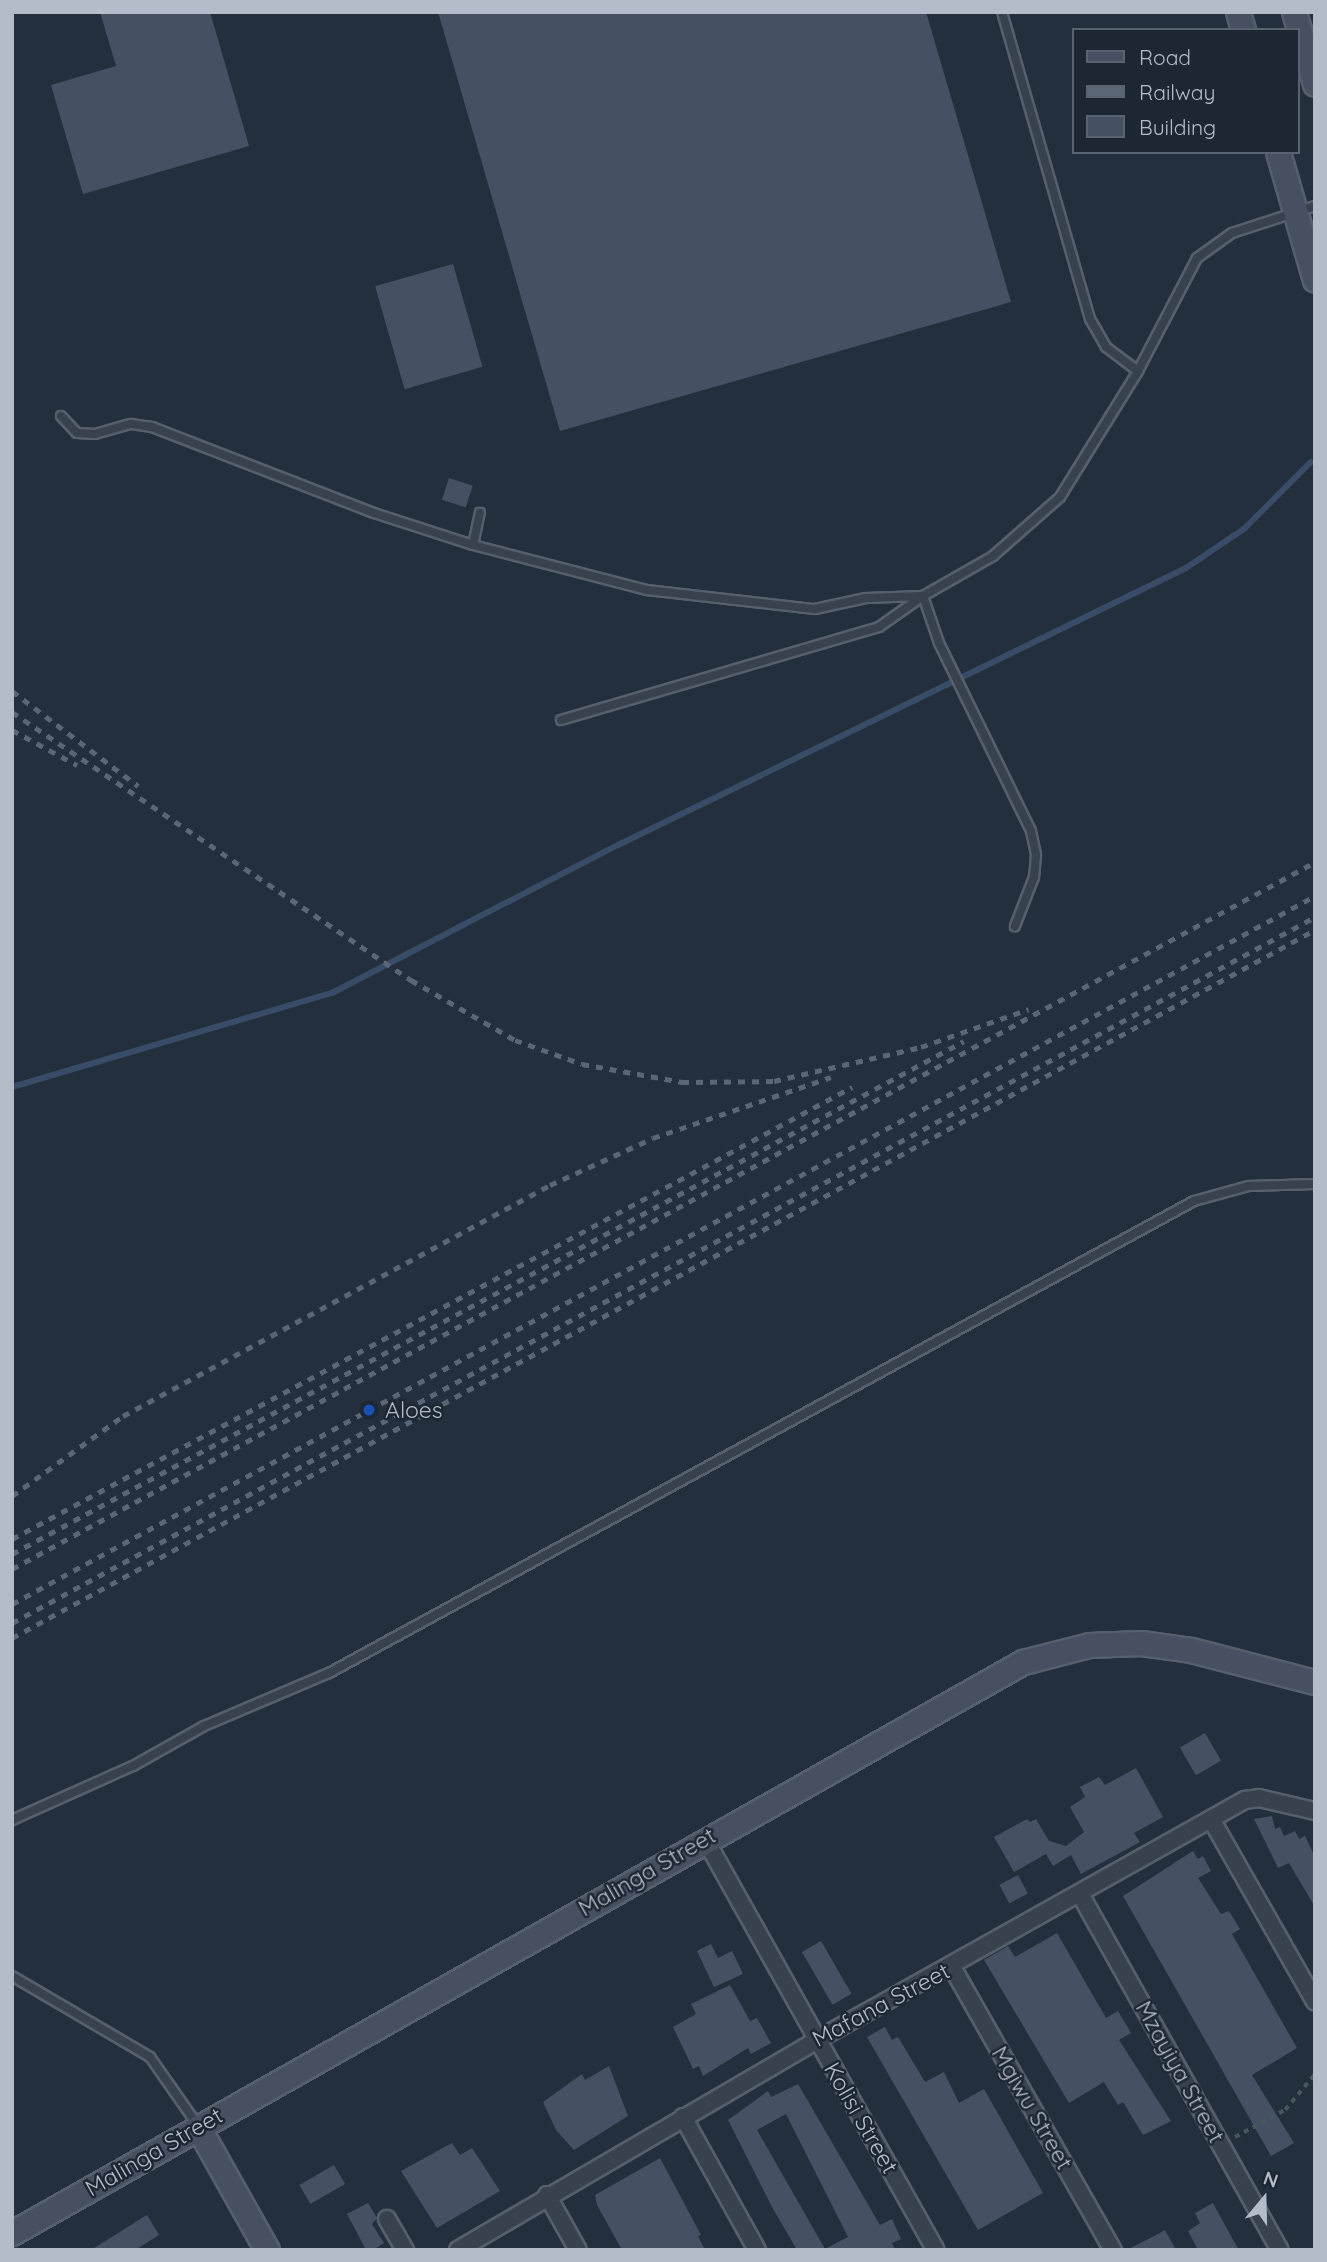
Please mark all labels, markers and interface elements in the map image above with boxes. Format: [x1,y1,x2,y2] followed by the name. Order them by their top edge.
[1072,28,1299,154] legend
[1139,44,1191,70] text: Road
[1139,79,1215,105] text: Railway
[1139,114,1216,140] text: Building
[385,1396,443,1424] place label: Aloes
[359,1400,379,1420] marker: Aloes
[574,1822,720,1922] street label: Malinga Street
[808,1957,954,2053] street label: Mafana Street
[1130,1996,1230,2148] street label: Mzayiya Street
[986,2041,1078,2175] street label: Mgiwu Street
[818,2057,904,2179] street label: Kolisi Street
[81,2102,227,2202] street label: Malinga Street
[1229,2164,1299,2234] north arrow
[1260,2166,1281,2193] text: N

